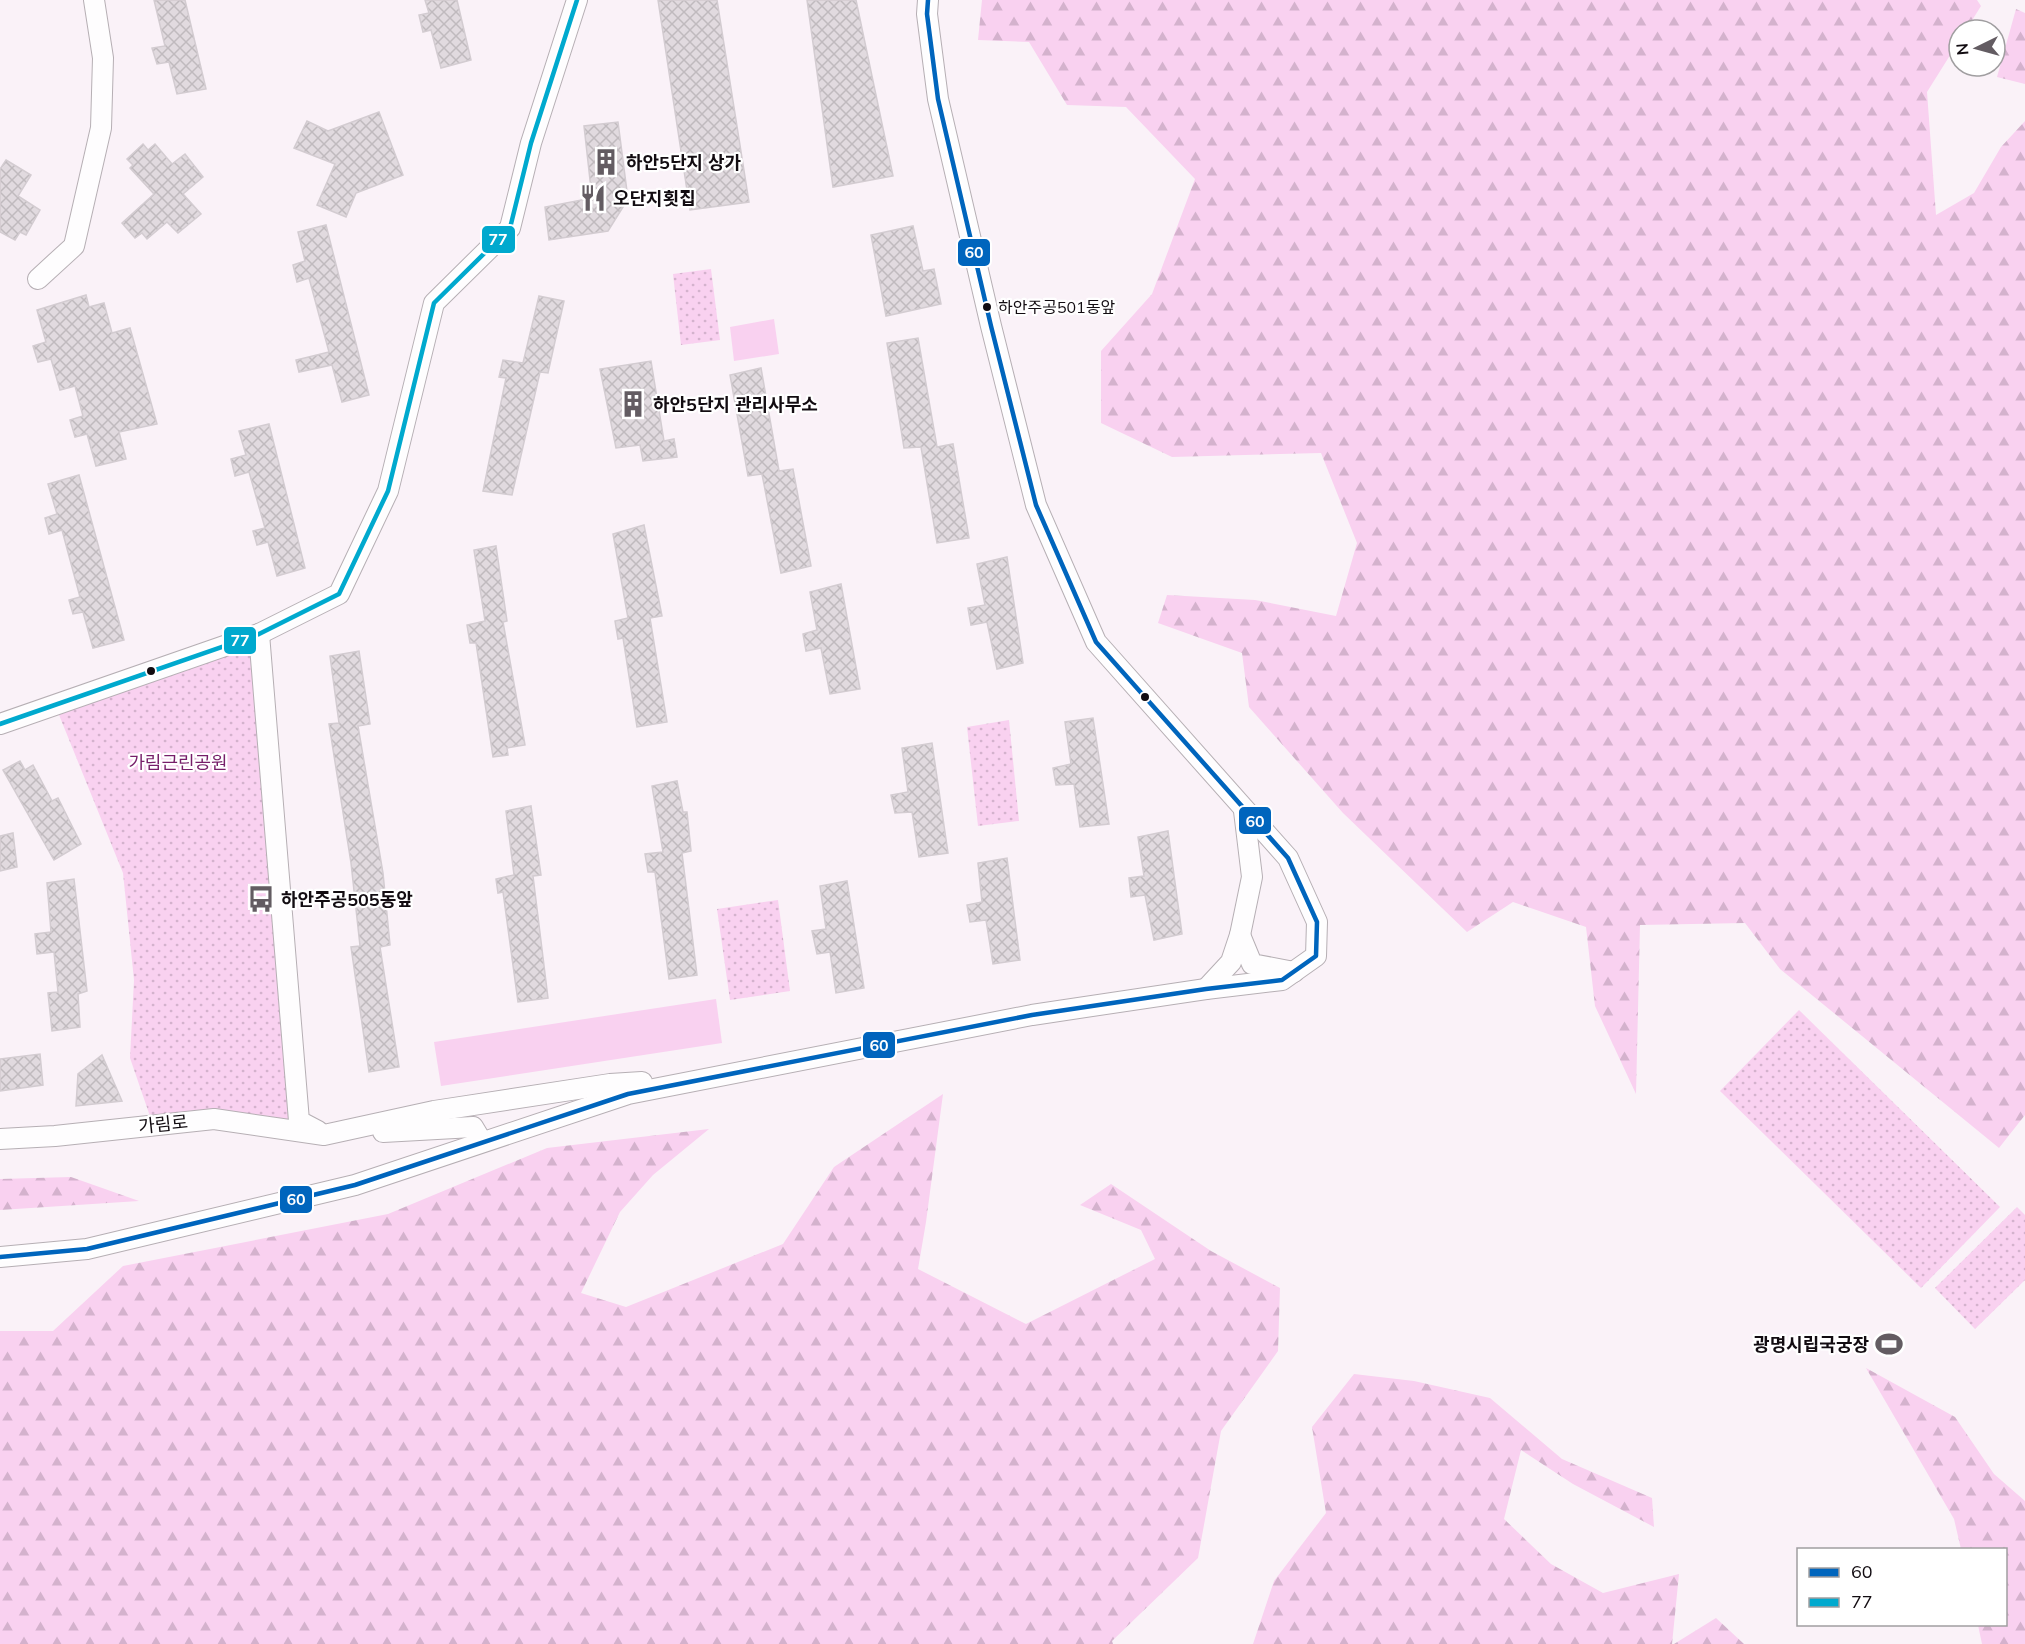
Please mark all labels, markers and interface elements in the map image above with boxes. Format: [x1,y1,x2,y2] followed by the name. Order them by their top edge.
[1947,18,2007,78] north arrow
[1952,42,1973,56] text: N
[591,147,621,177] building icon: 하안5단지 상가
[626,151,742,174] place label: 하안5단지 상가
[578,183,608,213] restaurant icon: 오단지횟집
[613,187,696,210] place label: 오단지횟집
[481,225,516,254] line badge: 77
[488,229,508,249] text: 77
[957,238,991,267] line badge: 60
[964,242,984,262] text: 60
[998,297,1115,317] place label: 하안주공501동앞
[981,301,993,313] marker: 하안주공501동앞
[618,389,648,419] building icon: 하안5단지 관리사무소
[653,393,818,416] place label: 하안5단지 관리사무소
[223,626,257,655] line badge: 77
[230,630,250,650] text: 77
[145,665,157,677] unlabelled marker
[1139,691,1151,703] unlabelled marker
[128,751,228,774] park label: 가림근린공원
[1238,806,1272,835] line badge: 60
[1245,811,1265,831] text: 60
[246,884,276,914] bus stop icon: 하안주공505동앞
[281,888,413,911] place label: 하안주공505동앞
[862,1031,896,1059] line badge: 60
[869,1035,889,1055] text: 60
[137,1110,189,1138] street label: 가림로
[279,1185,313,1214] line badge: 60
[286,1189,306,1209] text: 60
[1874,1329,1904,1359] sports icon: 광명시립국궁장
[1753,1333,1869,1356] place label: 광명시립국궁장
[1797,1548,2007,1626] legend
[1851,1560,1873,1583] text: 60
[1851,1590,1873,1613] text: 77

